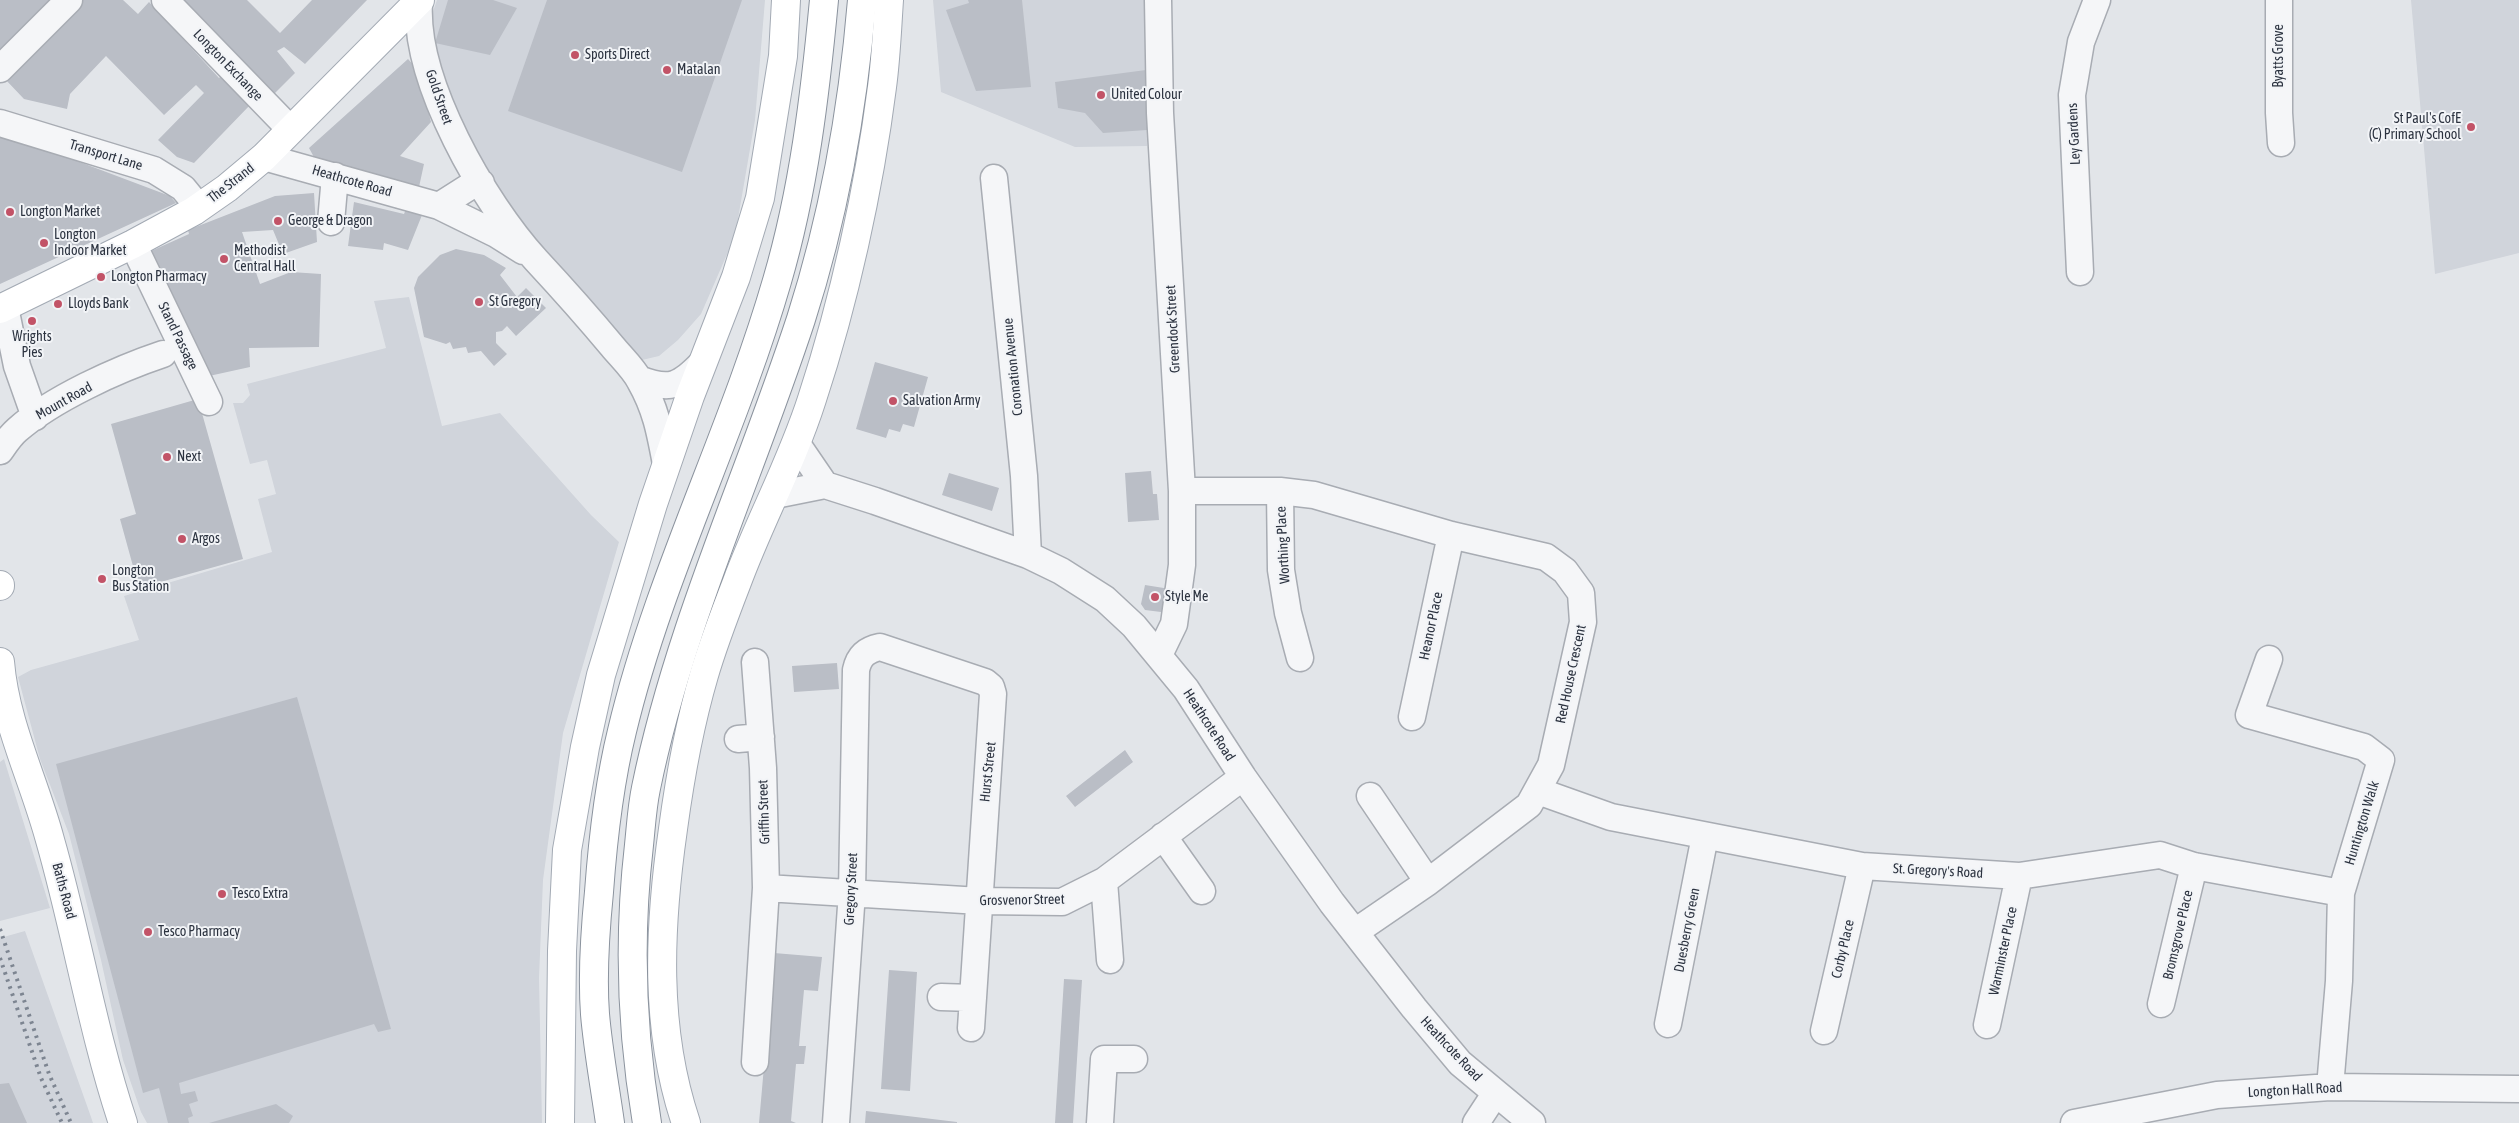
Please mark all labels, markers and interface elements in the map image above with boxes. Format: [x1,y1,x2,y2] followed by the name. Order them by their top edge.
[2271,24,2287,88] street label: Byatts Grove
[190,26,266,104] street label: Longton Exchange
[585,47,650,63] place label: Sports Direct
[569,49,581,61] marker: Sports Direct
[677,62,720,78] place label: Matalan
[661,64,673,76] marker: Matalan
[422,67,456,127] street label: Gold Street
[1111,87,1182,103] place label: United Colour
[1095,89,1107,101] marker: United Colour
[2064,103,2084,165] street label: Ley Gardens
[2369,111,2461,144] place label: St Paul's CofE (C) Primary School
[2465,121,2477,133] marker: St Paul's CofE (C) Primary School
[67,136,145,174] street label: Transport Lane
[204,160,258,206] street label: The Strand
[310,162,394,200] street label: Heathcote Road
[20,204,100,220] place label: Longton Market
[4,206,16,218] marker: Longton Market
[288,213,373,229] place label: George & Dragon
[272,215,284,227] marker: George & Dragon
[54,227,126,260] place label: Longton Indoor Market
[38,237,50,249] marker: Longton Indoor Market
[234,243,296,276] place label: Methodist Central Hall
[218,253,230,265] marker: Methodist Central Hall
[111,269,207,285] place label: Longton Pharmacy
[95,271,107,283] marker: Longton Pharmacy
[1162,285,1184,373] street label: Greendock Street
[489,294,541,310] place label: St Gregory
[68,296,129,312] place label: Lloyds Bank
[473,296,485,308] marker: St Gregory
[52,298,64,310] marker: Lloyds Bank
[154,299,202,373] street label: Stand Passage
[26,315,38,327] marker: Wrights Pies
[1000,317,1026,417] street label: Coronation Avenue
[12,329,52,362] place label: Wrights Pies
[33,379,95,423] street label: Mount Road
[903,393,980,409] place label: Salvation Army
[887,395,899,407] marker: Salvation Army
[177,449,201,465] place label: Next
[161,451,173,463] marker: Next
[1273,506,1293,584] street label: Worthing Place
[192,531,220,547] place label: Argos
[176,533,188,545] marker: Argos
[112,563,169,596] place label: Longton Bus Station
[96,573,108,585] marker: Longton Bus Station
[1165,589,1208,605] place label: Style Me
[1416,590,1446,662] street label: Heanor Place
[1149,591,1161,603] marker: Style Me
[1552,623,1590,725] street label: Red House Crescent
[1179,686,1239,764] street label: Heathcote Road
[976,741,1000,803] street label: Hurst Street
[754,779,774,845] street label: Griffin Street
[2341,779,2383,867] street label: Huntington Walk
[841,852,861,926] street label: Gregory Street
[1892,860,1984,882] street label: St. Gregory's Road
[48,861,80,921] street label: Baths Road
[232,886,288,902] place label: Tesco Extra
[1671,886,1703,974] street label: Duesberry Green
[216,888,228,900] marker: Tesco Extra
[2160,889,2196,981] street label: Bromsgrove Place
[979,891,1065,909] street label: Grosvenor Street
[1985,905,2021,997] street label: Warminster Place
[1828,918,1858,980] street label: Corby Place
[158,924,240,940] place label: Tesco Pharmacy
[142,926,154,938] marker: Tesco Pharmacy
[1417,1013,1485,1085] street label: Heathcote Road
[2247,1079,2343,1101] street label: Longton Hall Road

